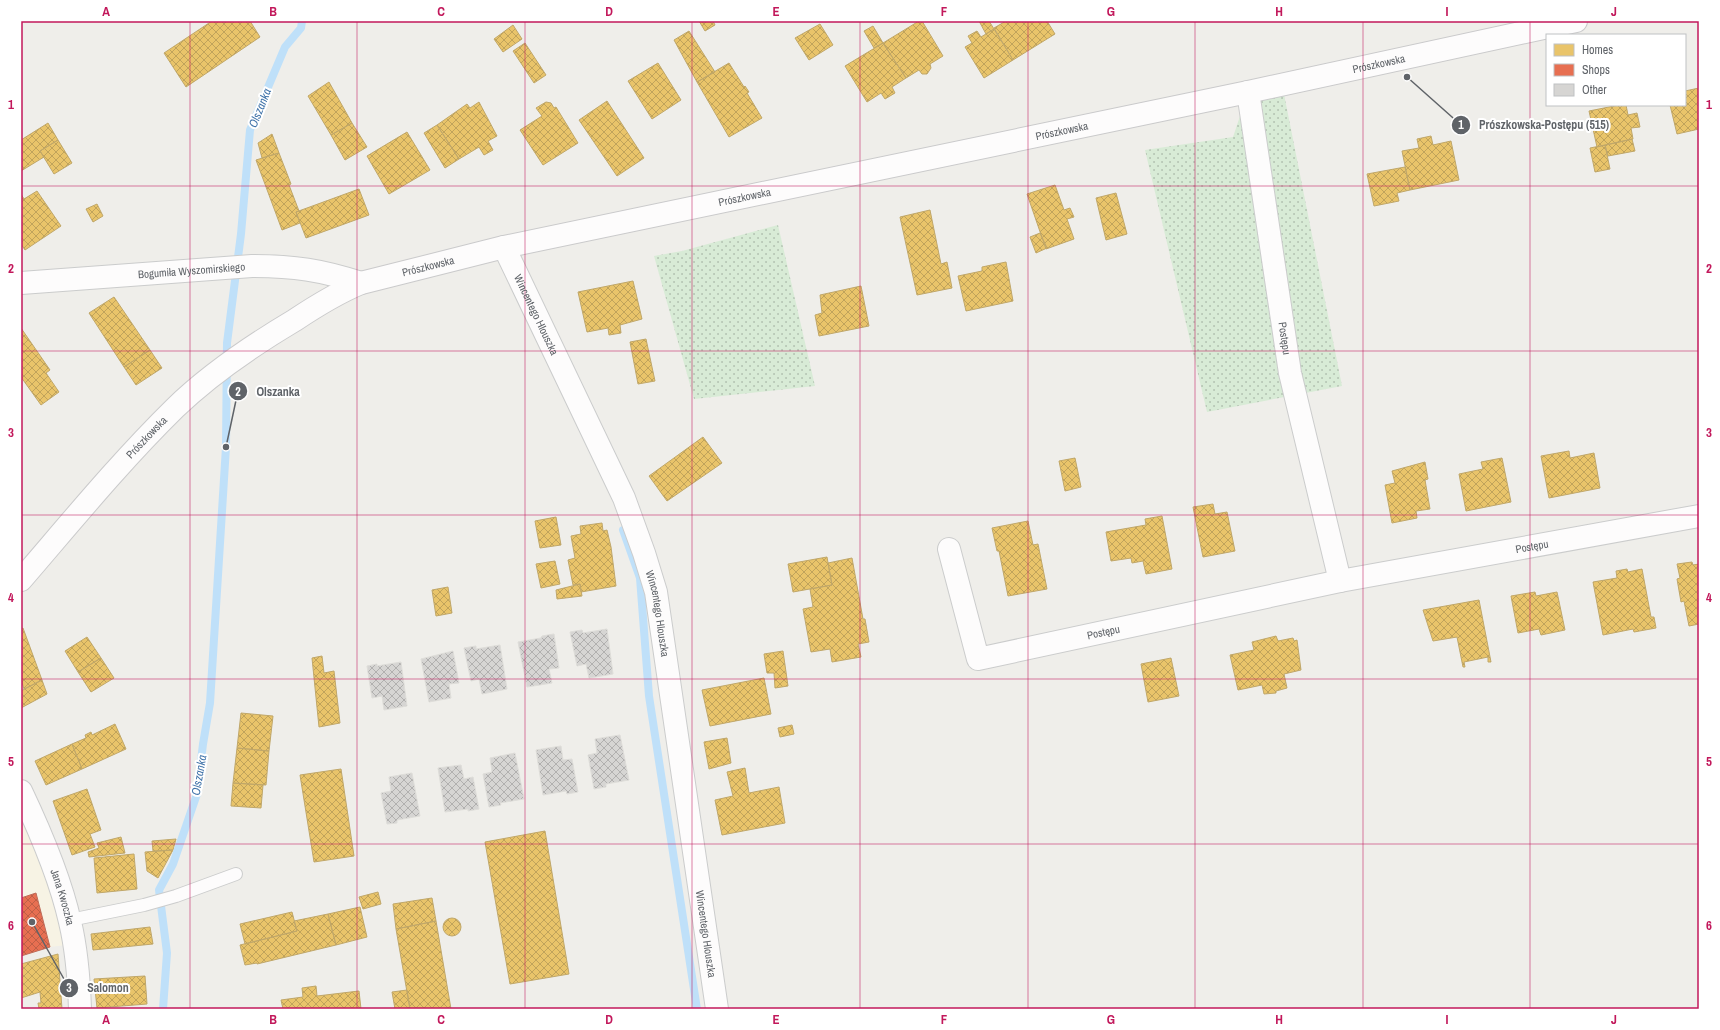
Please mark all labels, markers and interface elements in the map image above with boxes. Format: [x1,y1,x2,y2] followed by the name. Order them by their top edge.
[102,3,110,20] text: A
[269,3,277,20] text: B
[437,3,445,20] text: C
[605,3,613,20] text: D
[772,3,780,20] text: E
[941,3,948,20] text: F
[1107,3,1115,20] text: G
[1275,3,1283,20] text: H
[1446,3,1449,20] text: I
[1611,3,1617,20] text: J
[1546,34,1686,106] legend
[1582,42,1613,58] text: Homes
[1351,51,1406,76] street label: Prószkowska
[1582,62,1610,78] text: Shops
[1582,82,1607,98] text: Other
[245,86,275,130] water label: Olszanka
[8,96,14,113] text: 1
[1706,96,1712,113] text: 1
[1451,113,1617,137] callout: Prószkowska-Postępu (515)
[1458,117,1464,133] text: 1
[1479,117,1609,133] text: Prószkowska-Postępu (515)
[1034,119,1089,143] street label: Prószkowska
[717,185,772,209] street label: Prószkowska
[401,253,456,279] street label: Prószkowska
[8,260,14,277] text: 2
[137,260,246,281] street label: Bogumiła Wyszomirskiego
[1706,260,1712,277] text: 2
[511,272,562,357] street label: Wincentego Hlouszka
[1275,321,1294,356] street label: Postępu
[228,379,307,403] callout: Olszanka
[235,384,241,400] text: 2
[256,384,300,400] text: Olszanka
[123,413,170,461] street label: Prószkowska
[8,424,14,441] text: 3
[1706,424,1712,441] text: 3
[1514,536,1549,556] street label: Postępu
[643,568,672,658] street label: Wincentego Hlouszka
[8,589,14,606] text: 4
[1706,589,1712,606] text: 4
[1086,622,1121,642] street label: Postępu
[8,753,14,770] text: 5
[188,753,211,797] water label: Olszanka
[1706,753,1712,770] text: 5
[48,867,78,927] street label: Jana Kwoczka
[693,889,719,978] street label: Wincentego Hlouszka
[8,917,14,934] text: 6
[1706,917,1712,934] text: 6
[59,976,136,1000] callout: Salomon
[66,980,72,996] text: 3
[87,980,129,996] text: Salomon
[102,1011,110,1028] text: A
[269,1011,277,1028] text: B
[437,1011,445,1028] text: C
[605,1011,613,1028] text: D
[772,1011,780,1028] text: E
[941,1011,948,1028] text: F
[1107,1011,1115,1028] text: G
[1275,1011,1283,1028] text: H
[1446,1011,1449,1028] text: I
[1611,1011,1617,1028] text: J

